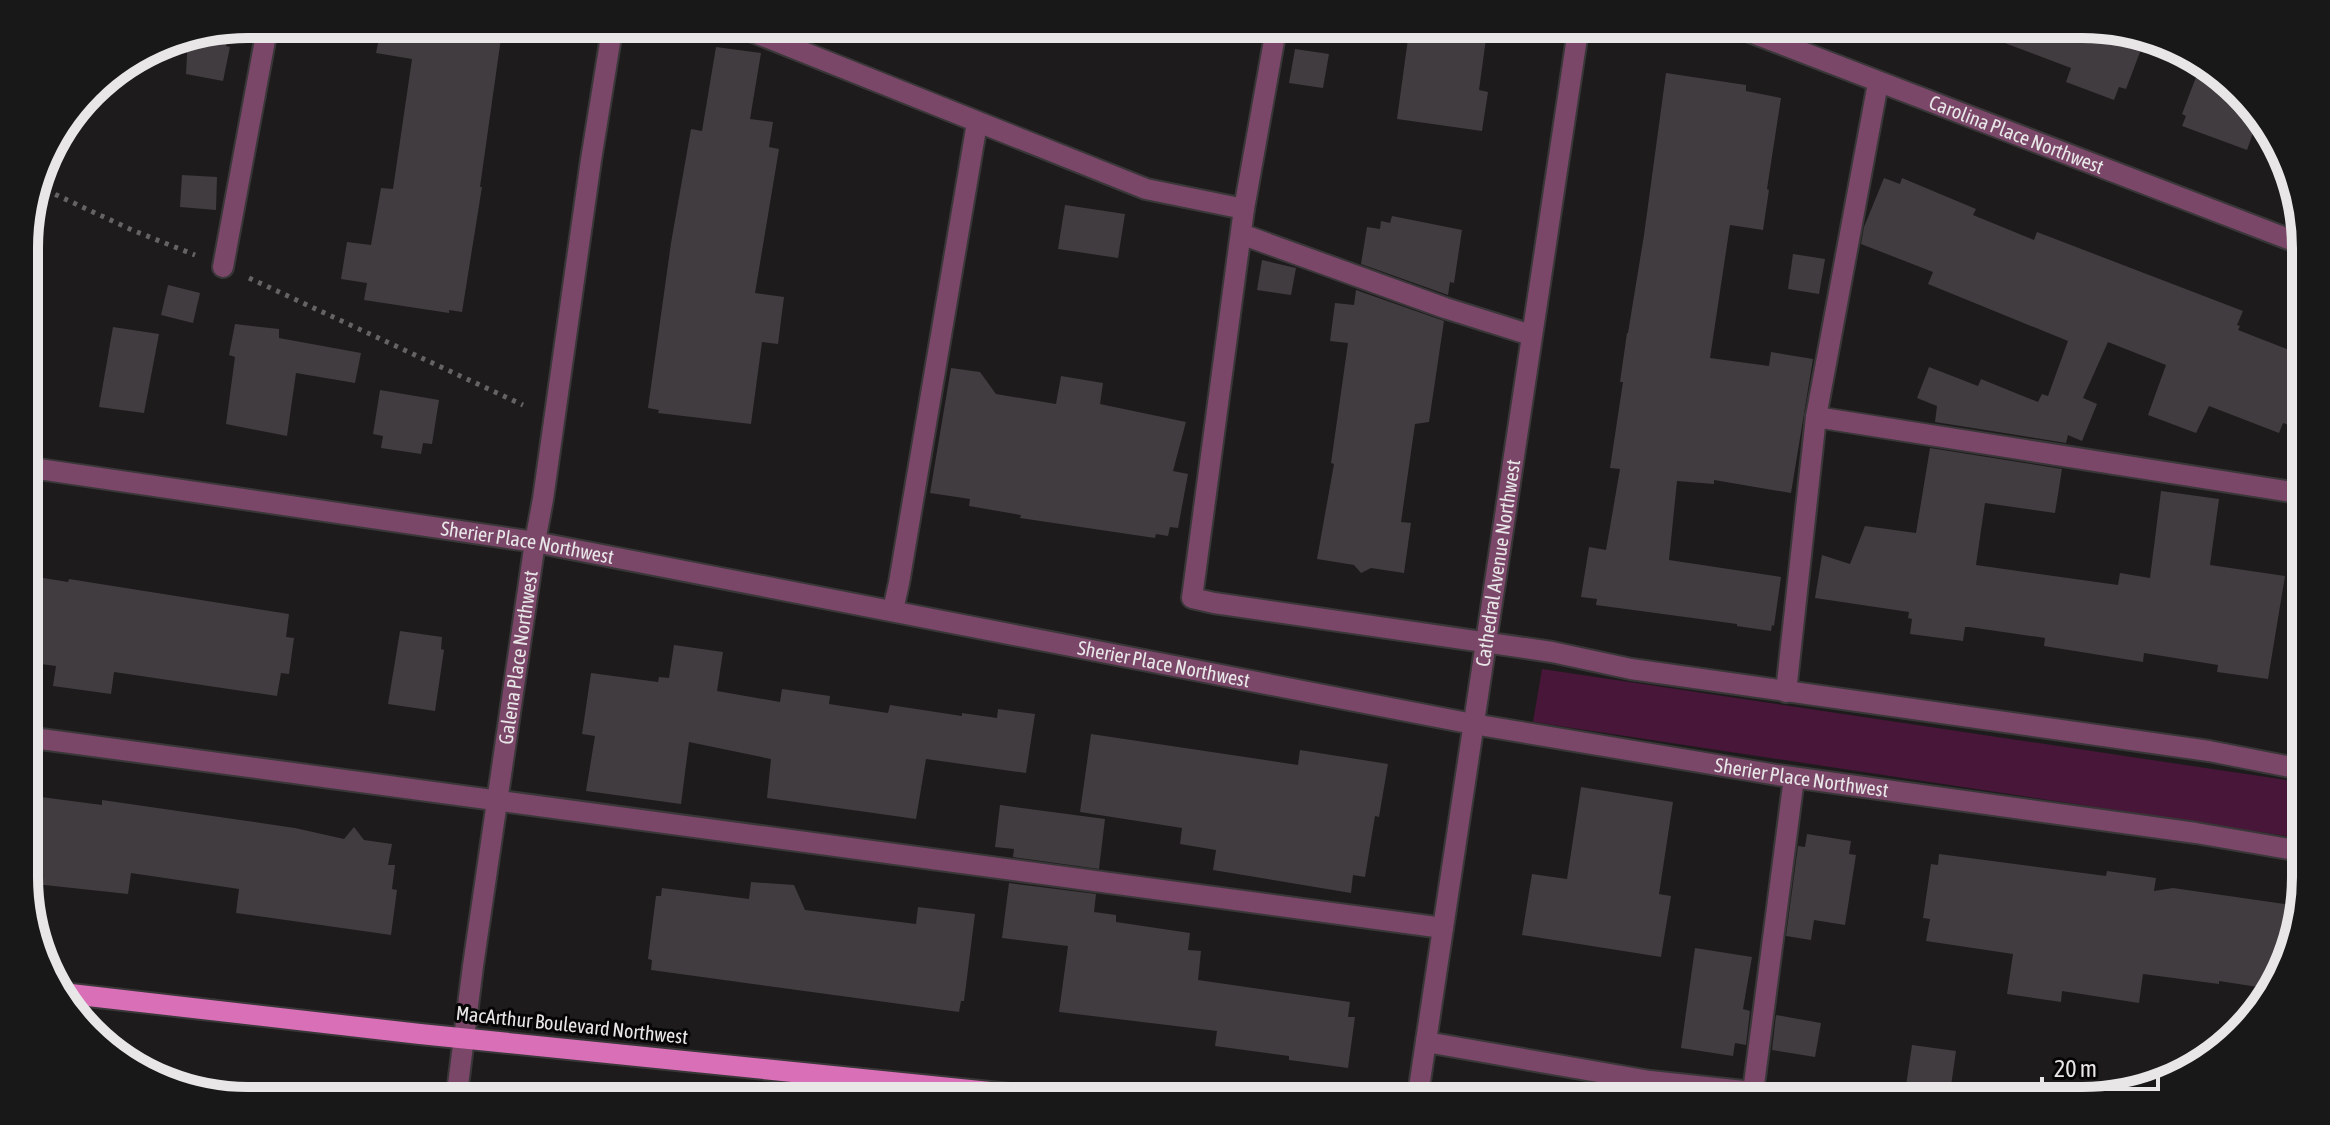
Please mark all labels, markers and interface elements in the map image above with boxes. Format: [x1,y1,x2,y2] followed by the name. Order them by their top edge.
[1926,90,2107,178] street label: Carolina Place Northwest
[1470,458,1524,668] street label: Cathedral Avenue Northwest
[439,516,616,568] street label: Sherier Place Northwest
[494,568,542,746] street label: Galena Place Northwest
[1076,636,1252,692] street label: Sherier Place Northwest
[1713,753,1890,801] street label: Sherier Place Northwest
[455,1001,690,1048] street label: MacArthur Boulevard Northwest
[2042,1041,2158,1091] scale bar
[2054,1055,2097,1082] text: 20 m

